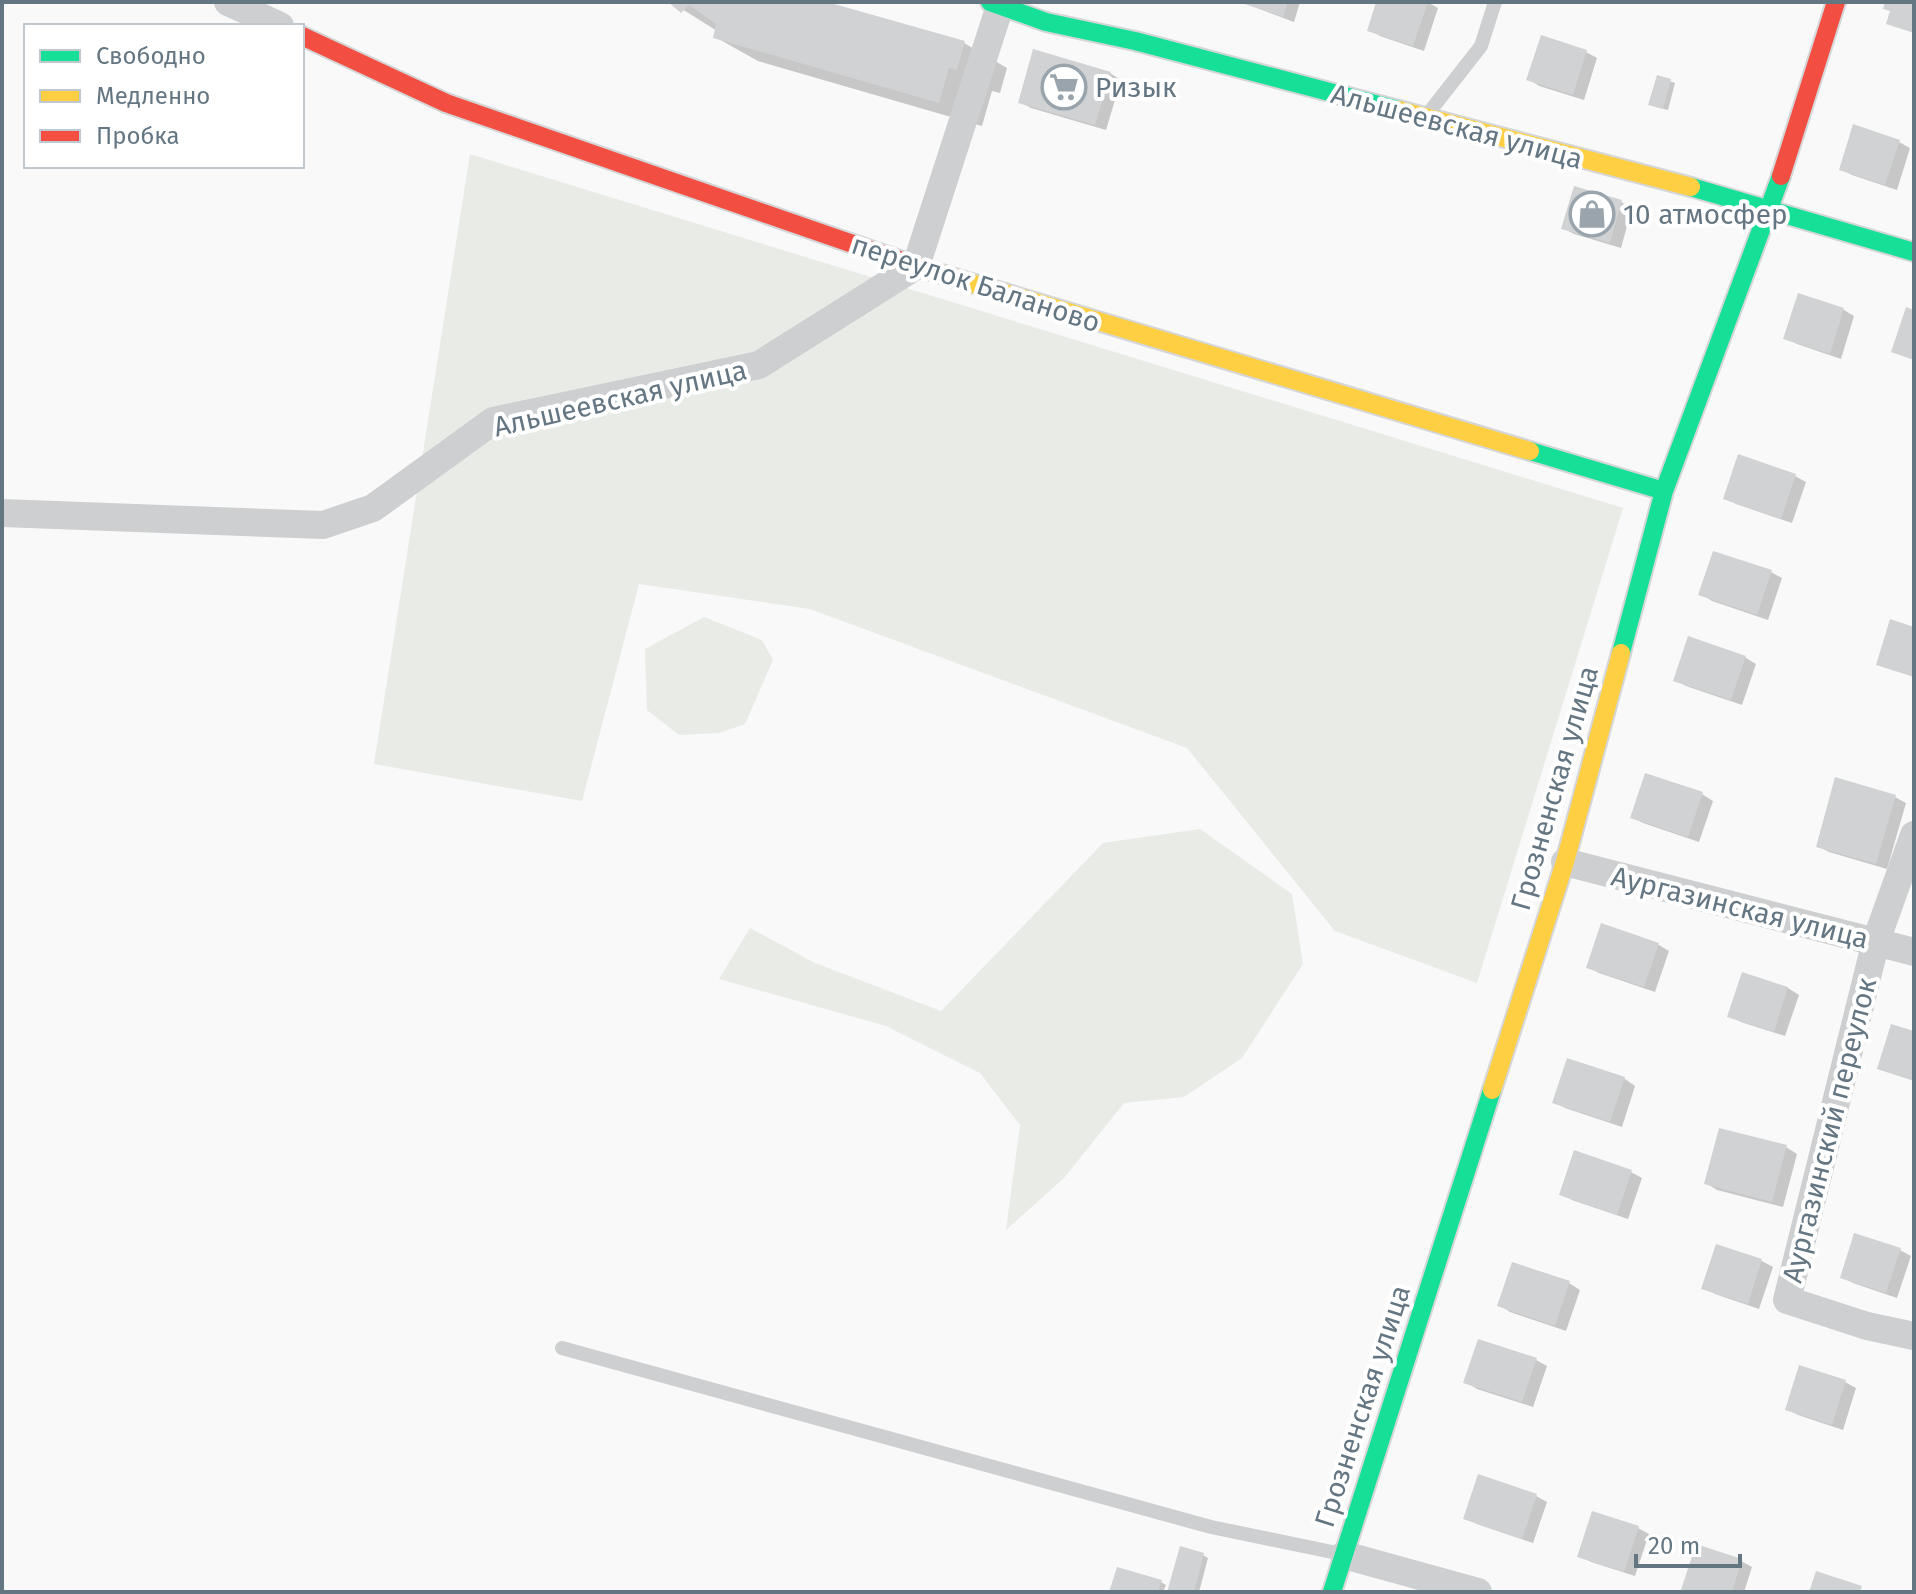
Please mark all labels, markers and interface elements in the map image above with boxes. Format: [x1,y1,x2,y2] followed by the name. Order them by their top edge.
[24,24,304,168] legend
[96,42,206,70] text: Свободно
[1040,63,1088,111] supermarket icon: Ризык
[1095,71,1177,104] place label: Ризык
[1328,77,1586,176] street label: Альшеевская улица
[96,82,210,110] text: Медленно
[96,122,180,150] text: Пробка
[1568,190,1616,238] shop icon: 10 атмосфер
[1623,198,1788,231] place label: 10 атмосфер
[847,228,1104,339] street label: переулок Баланово
[490,353,750,444] street label: Альшеевская улица
[1504,662,1605,914] street label: Грозненская улица
[1608,860,1872,955] street label: Аургазинская улица
[1776,974,1883,1286] street label: Аургазинский переулок
[1308,1281,1417,1531] street label: Грозненская улица
[1636,1518,1740,1568] scale bar
[1648,1532,1700,1560] text: 20 m

